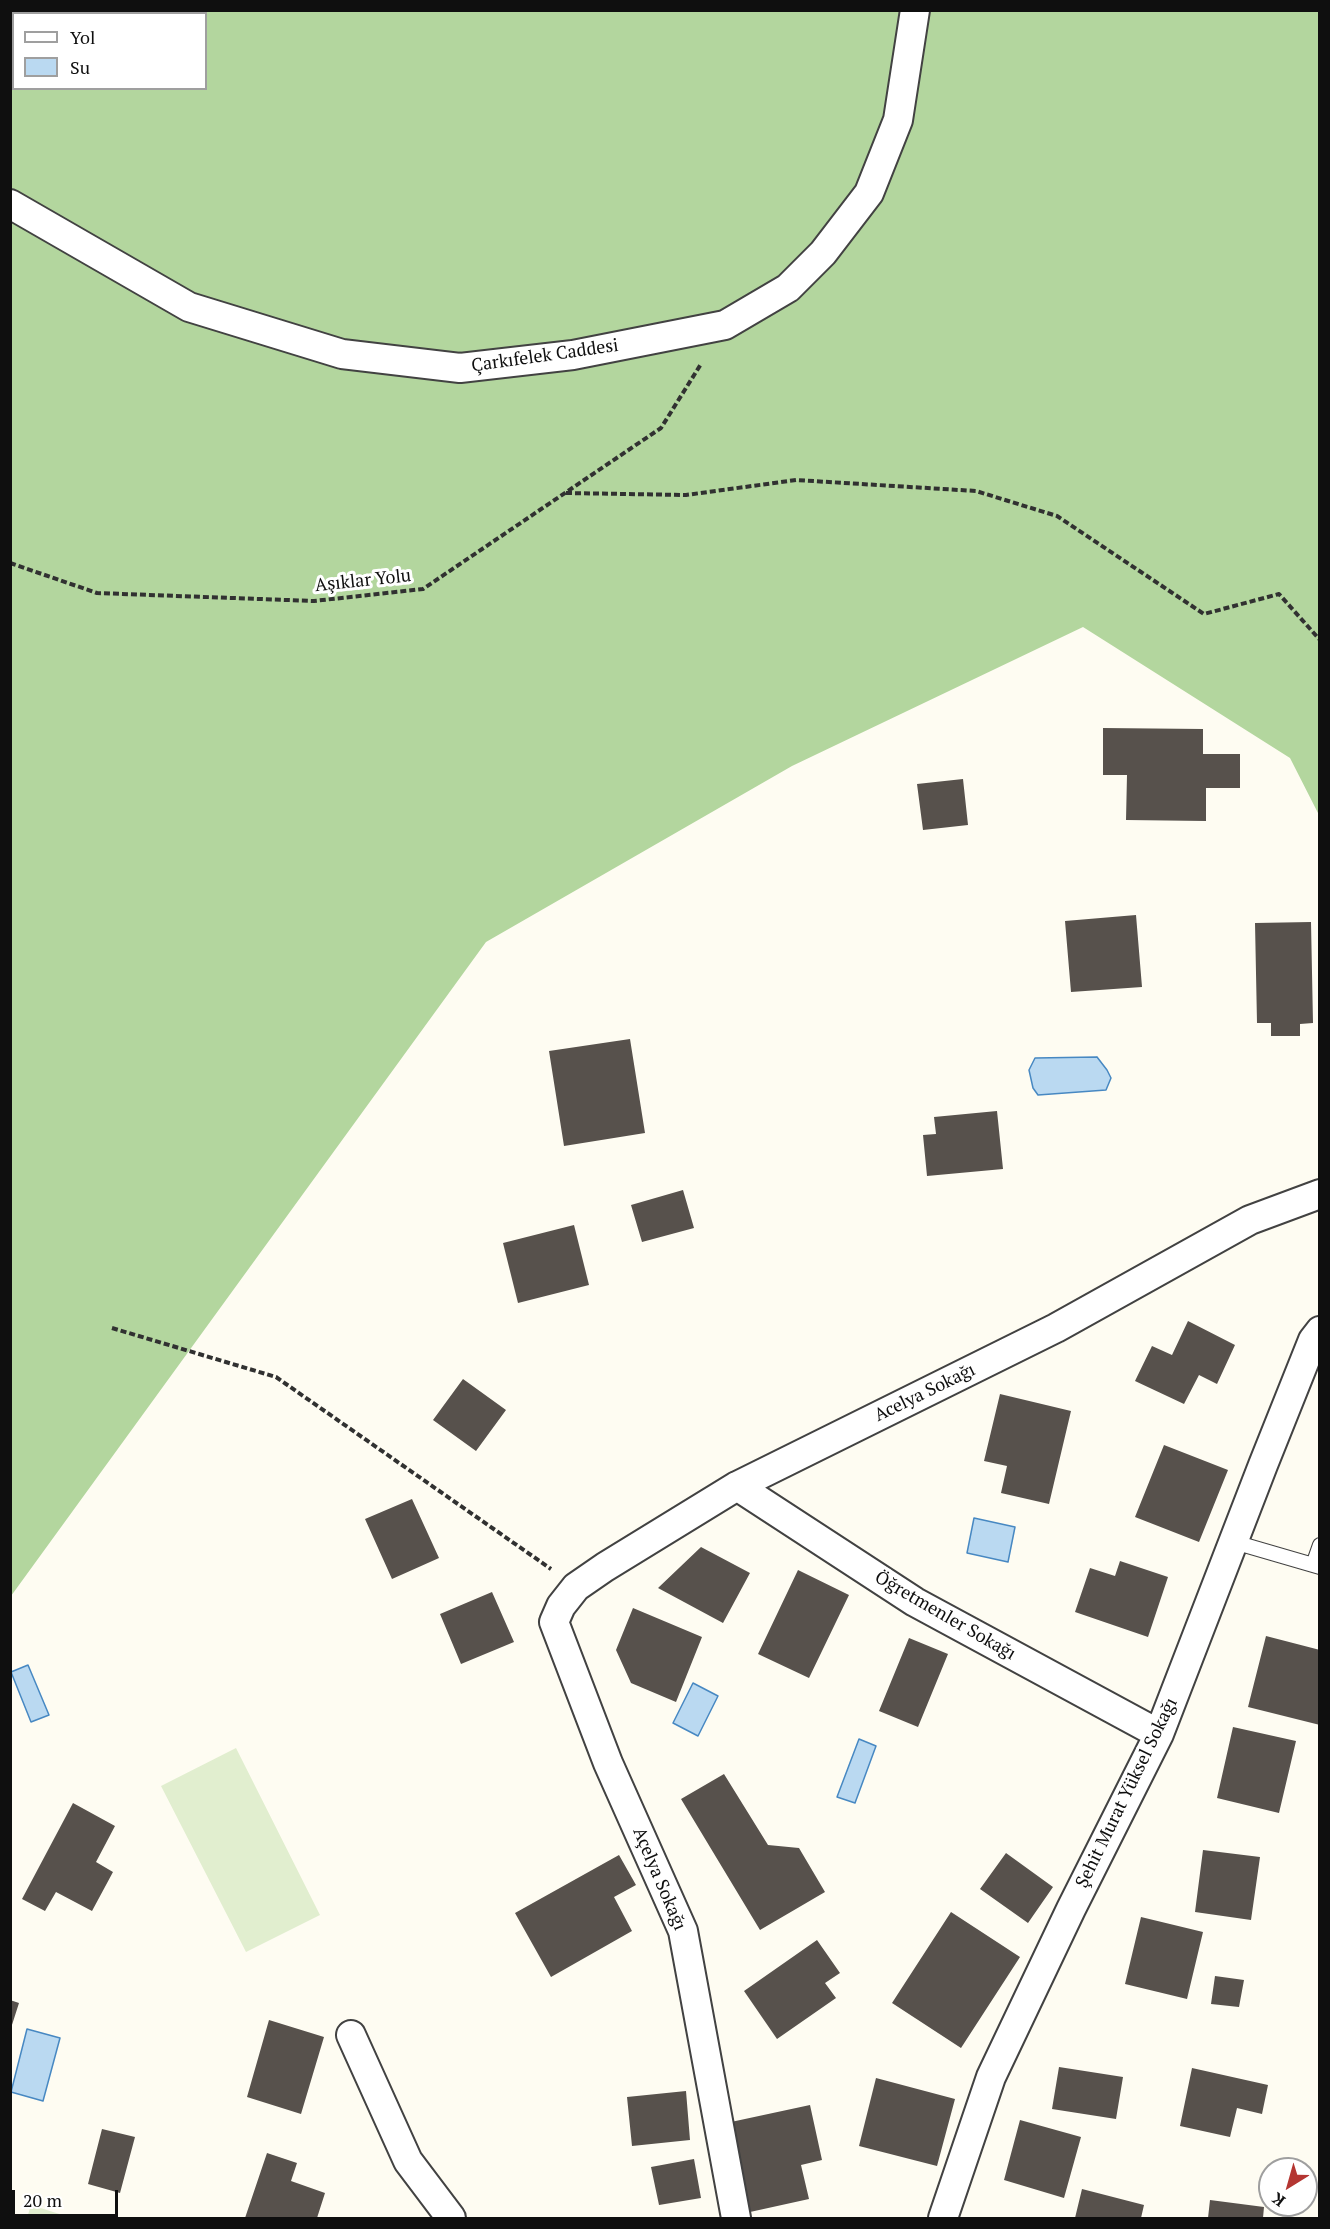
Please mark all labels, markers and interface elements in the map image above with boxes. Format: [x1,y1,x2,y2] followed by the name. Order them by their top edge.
[12,12,207,90] legend
[70,25,95,49] text: Yol
[70,55,90,79] text: Su
[470,335,620,377] street label: Çarkıfelek Caddesi
[314,565,412,597] street label: Aşıklar Yolu
[871,1359,979,1427] street label: Acelya Sokağı
[871,1567,1019,1665] street label: Öğretmenler Sokağı
[1072,1694,1182,1892] street label: Şehit Murat Yüksel Sokağı
[628,1824,690,1934] street label: Açelya Sokağı
[1258,2157,1318,2217] north arrow
[15,2178,122,2216] scale bar
[23,2188,62,2212] text: 20 m
[1267,2188,1290,2212] text: K

